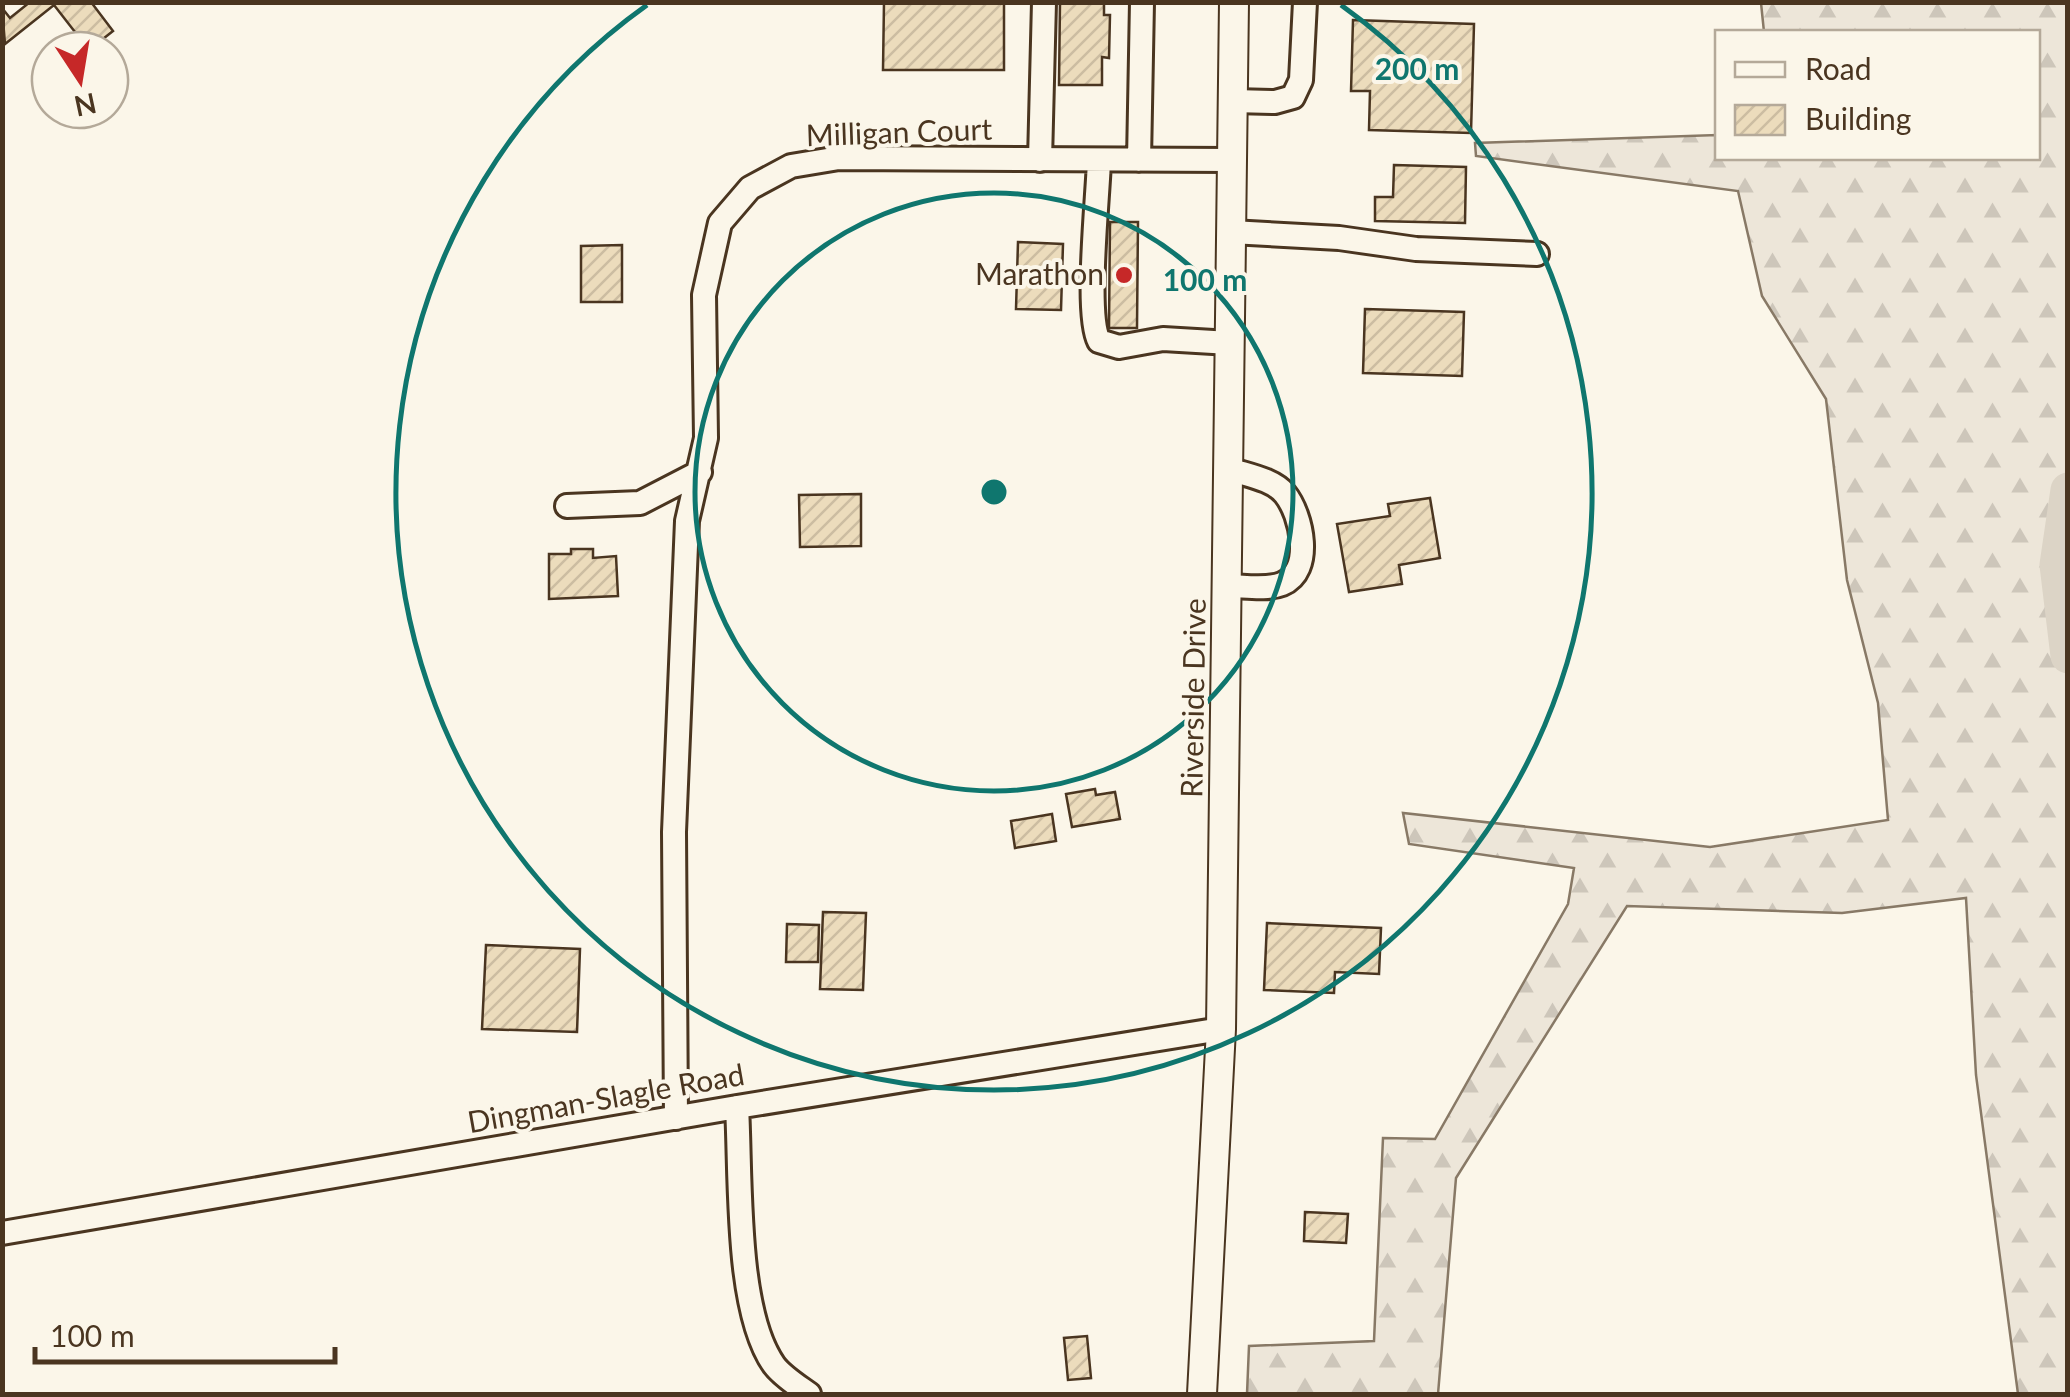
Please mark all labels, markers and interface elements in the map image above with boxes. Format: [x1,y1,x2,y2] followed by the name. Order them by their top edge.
[30,30,130,130] north arrow
[1715,30,2040,160] legend
[1375,50,1459,86] text: 200 m
[1805,50,1872,86] text: Road
[71,87,99,124] text: N
[1805,100,1911,136] text: Building
[805,110,993,152] street label: Milligan Court
[975,255,1104,291] place label: Marathon
[1163,261,1247,297] text: 100 m
[1113,264,1135,286] marker: Marathon
[976,474,1012,510] centre of rings
[1172,598,1212,798] street label: Riverside Drive
[465,1055,747,1139] street label: Dingman-Slagle Road
[35,1302,335,1364] scale bar
[50,1317,135,1353] text: 100 m

